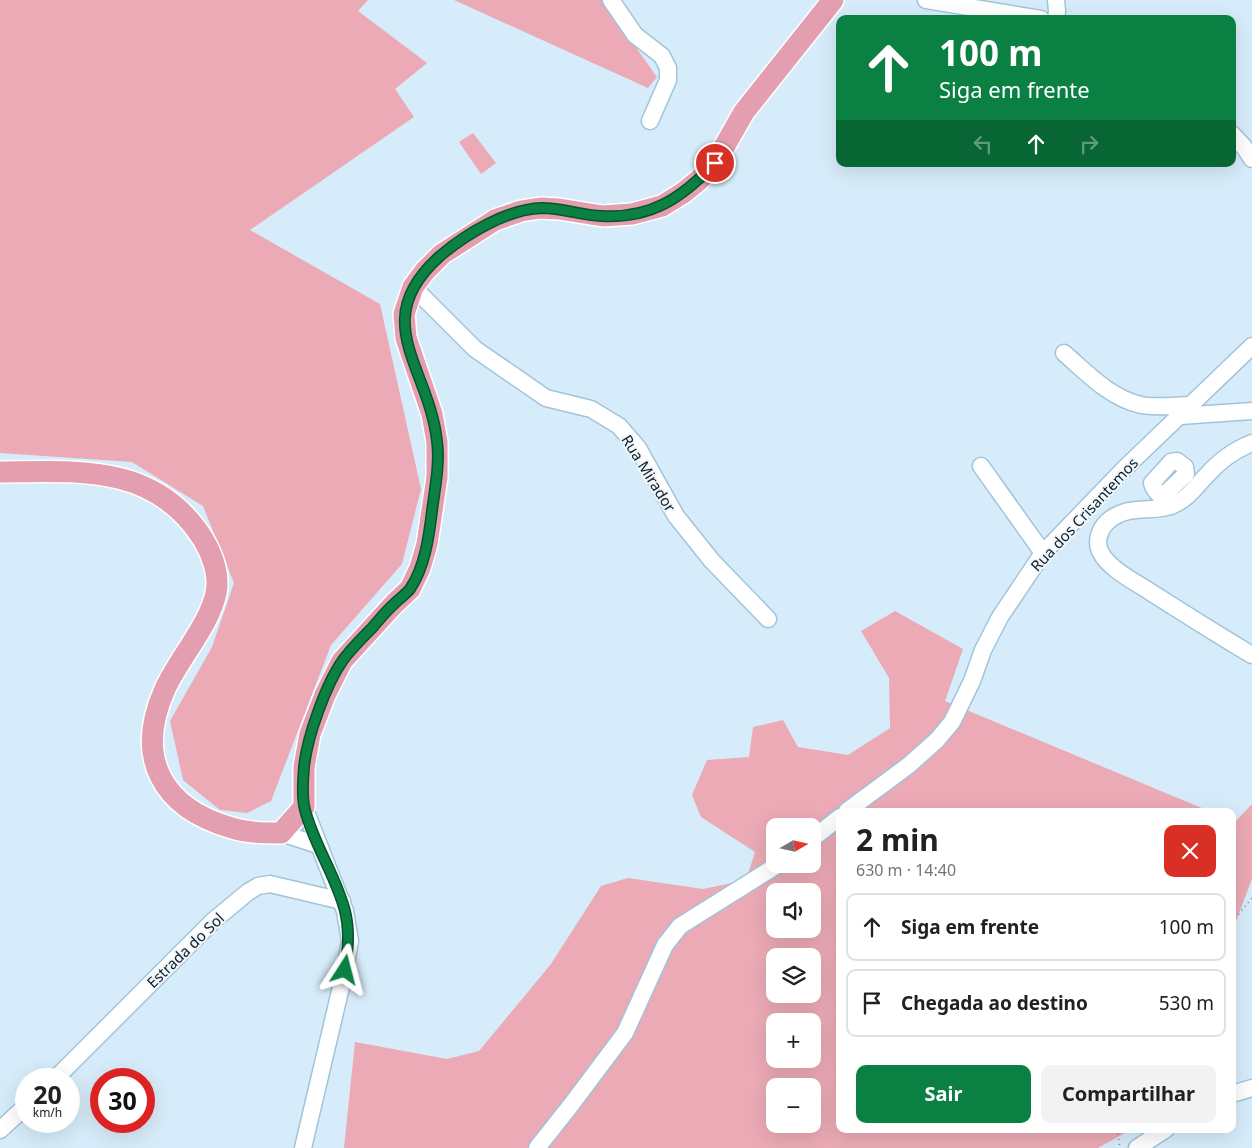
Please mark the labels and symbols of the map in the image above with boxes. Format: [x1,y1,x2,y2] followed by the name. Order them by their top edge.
[694,142,736,184] pin
[617,431,681,515] street label: Rua Mirador
[1026,453,1142,575] street label: Rua dos Crisantemos
[766,818,821,872] north arrow
[142,908,228,992] street label: Estrada do Sol
[318,943,370,995] position arrow
[90,1068,155,1133] speed limit sign: 30

